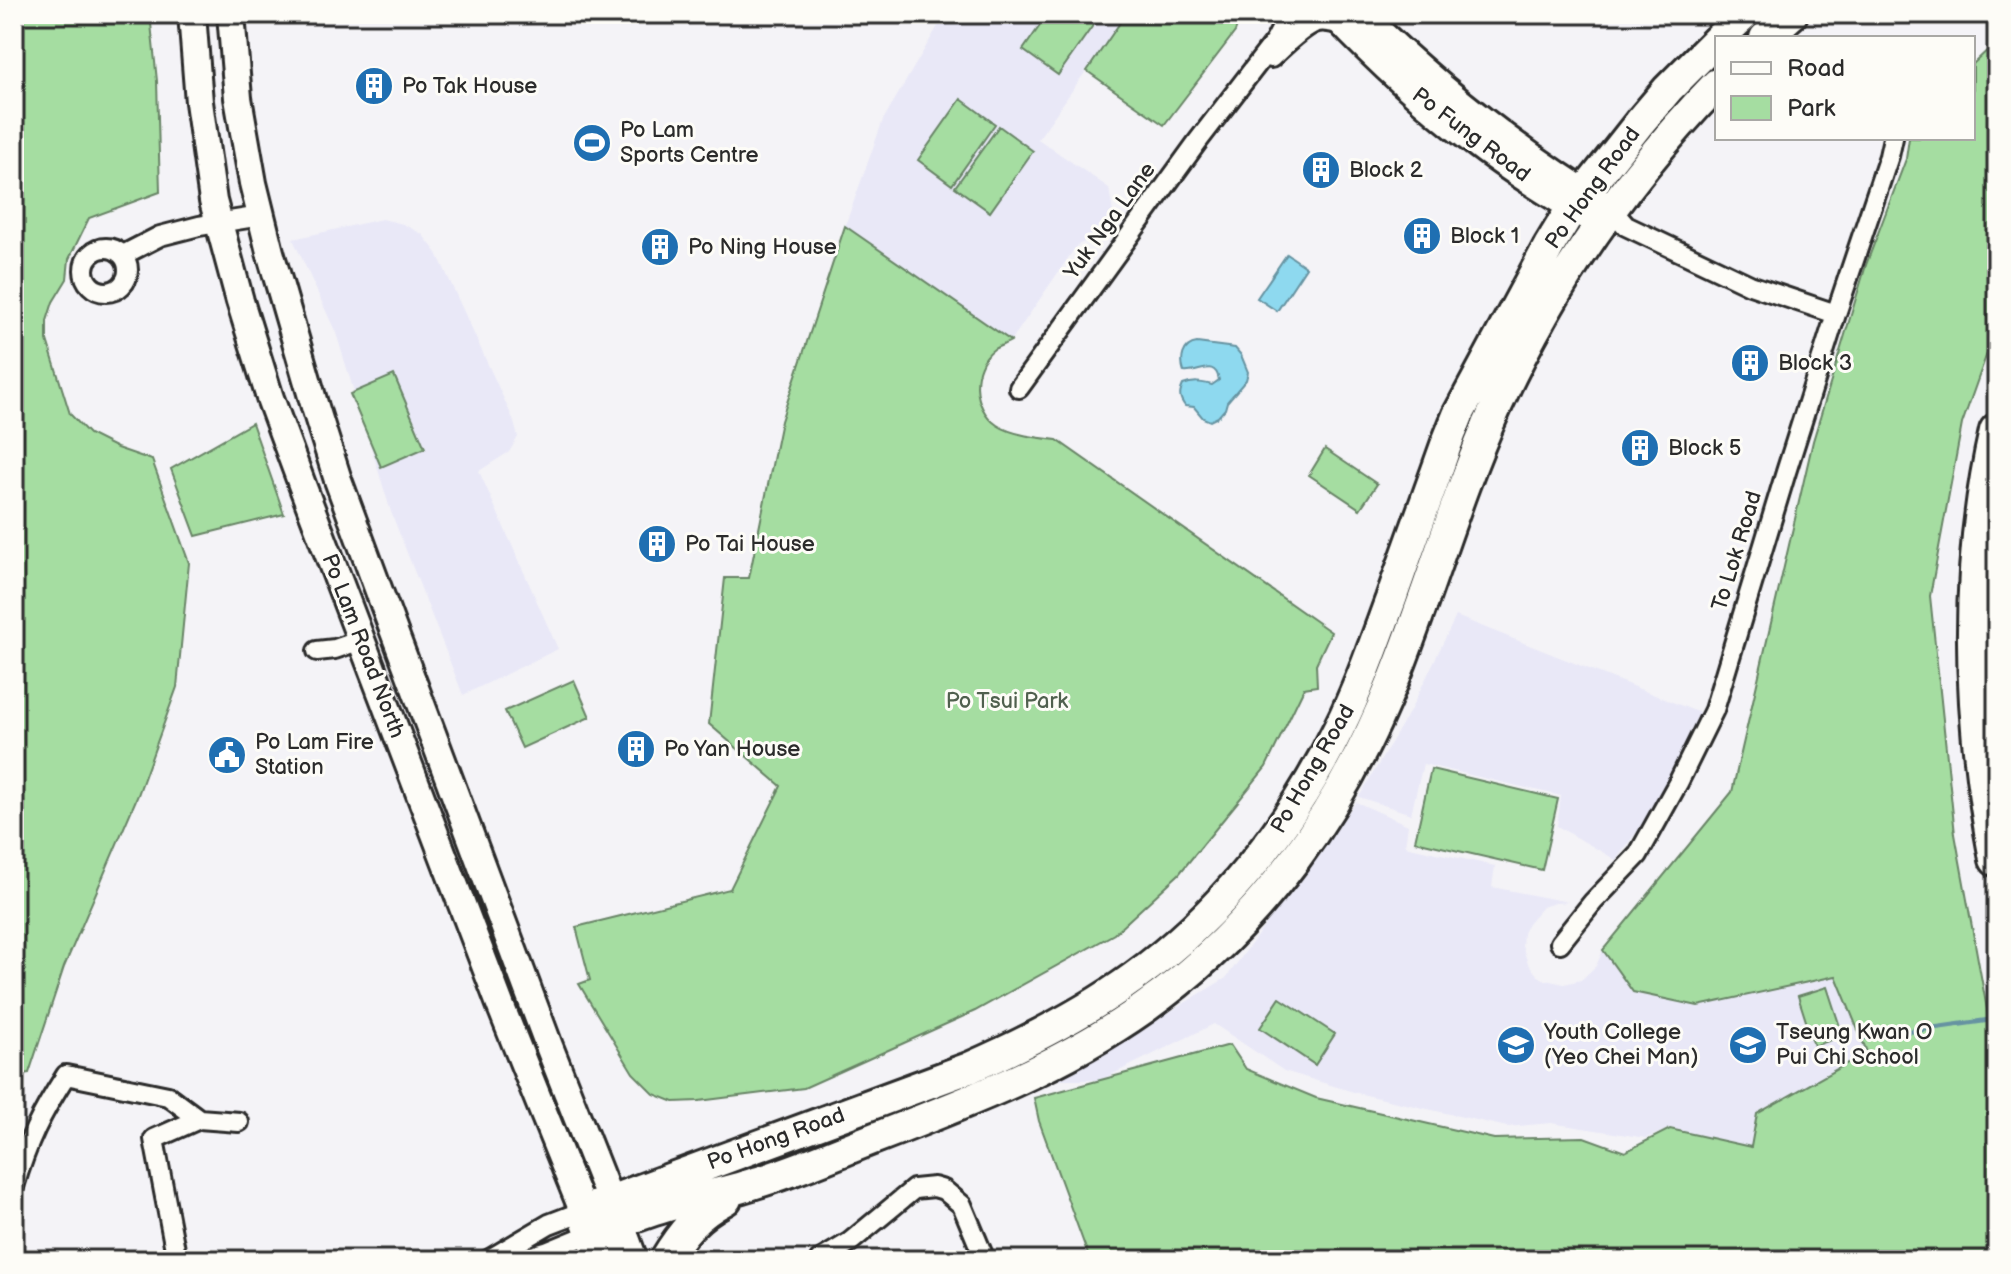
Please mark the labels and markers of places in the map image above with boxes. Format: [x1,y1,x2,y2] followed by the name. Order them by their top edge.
[353,65,395,107] building icon: Po Tak House
[402,73,537,100] place label: Po Tak House
[620,117,759,169] place label: Po Lam Sports Centre
[571,122,613,164] sports icon: Po Lam Sports Centre
[1300,149,1342,191] building icon: Block 2
[1349,157,1423,184] place label: Block 2
[1401,215,1443,257] building icon: Block 1
[1450,223,1519,250] place label: Block 1
[639,226,681,268] building icon: Po Ning House
[688,234,837,261] place label: Po Ning House
[1729,342,1771,384] building icon: Block 3
[1778,350,1852,377] place label: Block 3
[1619,427,1661,469] building icon: Block 5
[1668,435,1741,462] place label: Block 5
[636,523,678,565] building icon: Po Tai House
[685,531,815,558] place label: Po Tai House
[615,728,657,770] building icon: Po Yan House
[255,729,374,781] place label: Po Lam Fire Station
[206,734,248,776] public building icon: Po Lam Fire Station
[664,736,800,763] place label: Po Yan House
[1543,1019,1698,1071] place label: Youth College (Yeo Chei Man)
[1776,1019,1933,1071] place label: Tseung Kwan O Pui Chi School
[1495,1024,1537,1066] school or university icon: Youth College (Yeo Chei Man)
[1727,1024,1769,1066] school or university icon: Tseung Kwan O Pui Chi School

